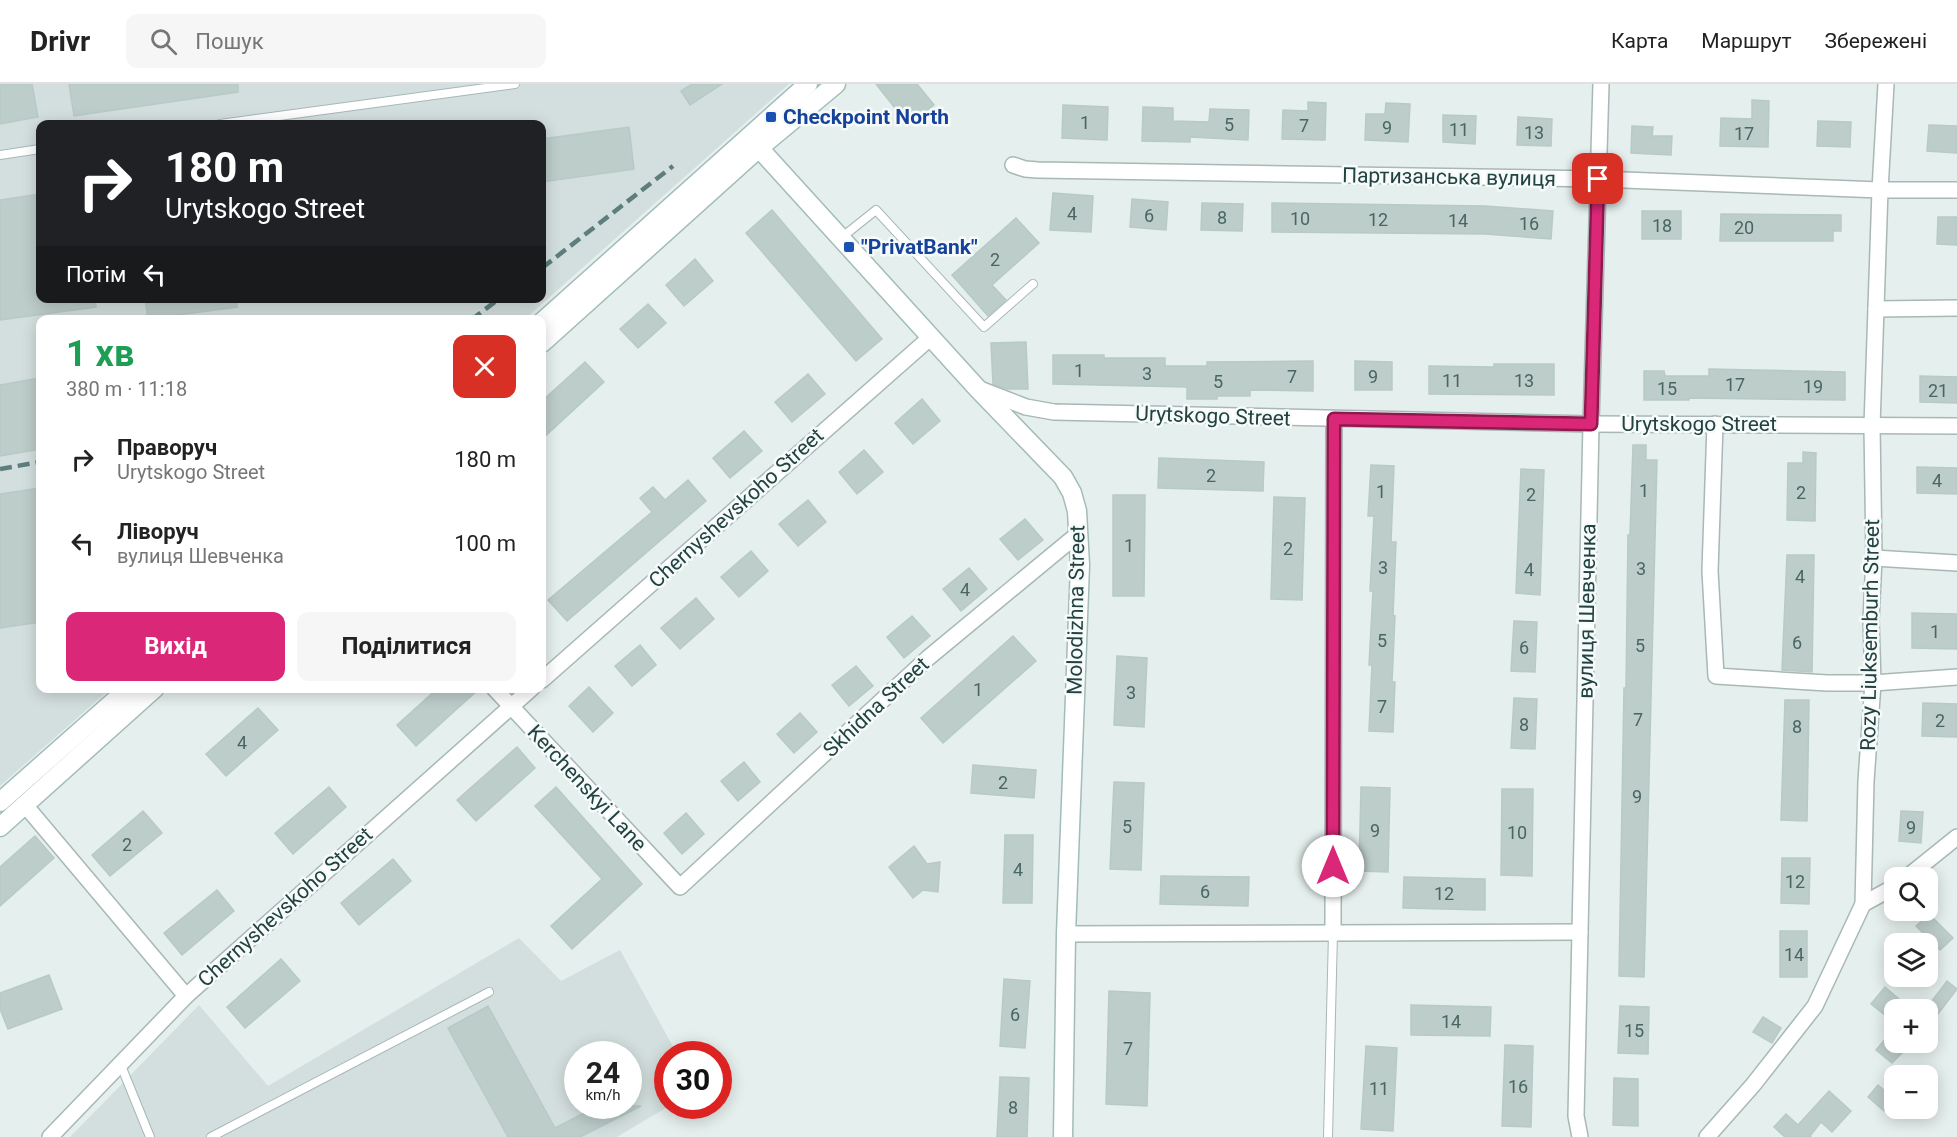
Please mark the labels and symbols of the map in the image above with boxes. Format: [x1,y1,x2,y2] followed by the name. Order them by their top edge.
[783,105,949,129] place label: Checkpoint North
[764,110,778,124] marker: Checkpoint North
[1080,112,1090,133] house number: 1
[1224,114,1234,135] house number: 5
[1299,115,1309,136] house number: 7
[1382,117,1392,138] house number: 9
[1449,119,1469,140] house number: 11
[1524,122,1544,143] house number: 13
[1734,123,1754,144] house number: 17
[1572,153,1623,204] pin
[1342,163,1556,191] street label: Партизанська вулиця
[1067,203,1077,224] house number: 4
[1144,205,1154,226] house number: 6
[1217,207,1227,228] house number: 8
[1290,208,1310,229] house number: 10
[1368,209,1388,230] house number: 12
[1448,210,1468,231] house number: 14
[1519,213,1539,234] house number: 16
[1652,215,1672,236] house number: 18
[1734,217,1754,238] house number: 20
[861,235,978,259] place label: "PrivatBank"
[842,240,856,254] marker: "PrivatBank"
[990,249,1000,270] house number: 2
[1074,360,1084,381] house number: 1
[1142,363,1152,384] house number: 3
[1287,366,1297,387] house number: 7
[1368,366,1378,387] house number: 9
[1442,370,1462,391] house number: 11
[1514,370,1534,391] house number: 13
[1213,371,1223,392] house number: 5
[1725,374,1745,395] house number: 17
[1803,376,1823,397] house number: 19
[1657,378,1677,399] house number: 15
[1928,380,1948,401] house number: 21
[1135,401,1291,431] street label: Urytskogo Street
[1621,412,1777,436] street label: Urytskogo Street
[644,423,828,593] street label: Chernyshevskoho Street
[1206,465,1216,486] house number: 2
[1932,470,1942,491] house number: 4
[1639,480,1649,501] house number: 1
[1376,481,1386,502] house number: 1
[1796,482,1806,503] house number: 2
[1526,484,1536,505] house number: 2
[1856,519,1884,751] street label: Rozy Liuksemburh Street
[1573,523,1601,699] street label: вулиця Шевченка
[1063,525,1089,695] street label: Molodizhna Street
[1124,535,1134,556] house number: 1
[1283,538,1293,559] house number: 2
[1378,557,1388,578] house number: 3
[1636,558,1646,579] house number: 3
[1524,559,1534,580] house number: 4
[1795,566,1805,587] house number: 4
[960,579,970,600] house number: 4
[1930,621,1940,642] house number: 1
[1377,630,1387,651] house number: 5
[1792,632,1802,653] house number: 6
[1635,635,1645,656] house number: 5
[1519,637,1529,658] house number: 6
[818,652,934,762] street label: Skhidna Street
[973,679,983,700] house number: 1
[1126,682,1136,703] house number: 3
[1377,696,1387,717] house number: 7
[1633,709,1643,730] house number: 7
[1935,710,1945,731] house number: 2
[1519,714,1529,735] house number: 8
[1792,716,1802,737] house number: 8
[522,720,652,856] street label: Kerchenskyi Lane
[237,732,247,753] house number: 4
[998,772,1008,793] house number: 2
[1632,786,1642,807] house number: 9
[1122,816,1132,837] house number: 5
[1906,817,1916,838] house number: 9
[1370,820,1380,841] house number: 9
[193,822,377,992] street label: Chernyshevskoho Street
[1507,822,1527,843] house number: 10
[122,834,132,855] house number: 2
[1301,834,1365,898] position arrow
[1013,859,1023,880] house number: 4
[1785,871,1805,892] house number: 12
[1200,881,1210,902] house number: 6
[1434,883,1454,904] house number: 12
[1784,944,1804,965] house number: 14
[1010,1004,1020,1025] house number: 6
[1441,1011,1461,1032] house number: 14
[1624,1020,1644,1041] house number: 15
[1123,1038,1133,1059] house number: 7
[654,1041,732,1119] speed limit sign: 30
[1508,1076,1528,1097] house number: 16
[1369,1078,1389,1099] house number: 11
[1008,1097,1018,1118] house number: 8

